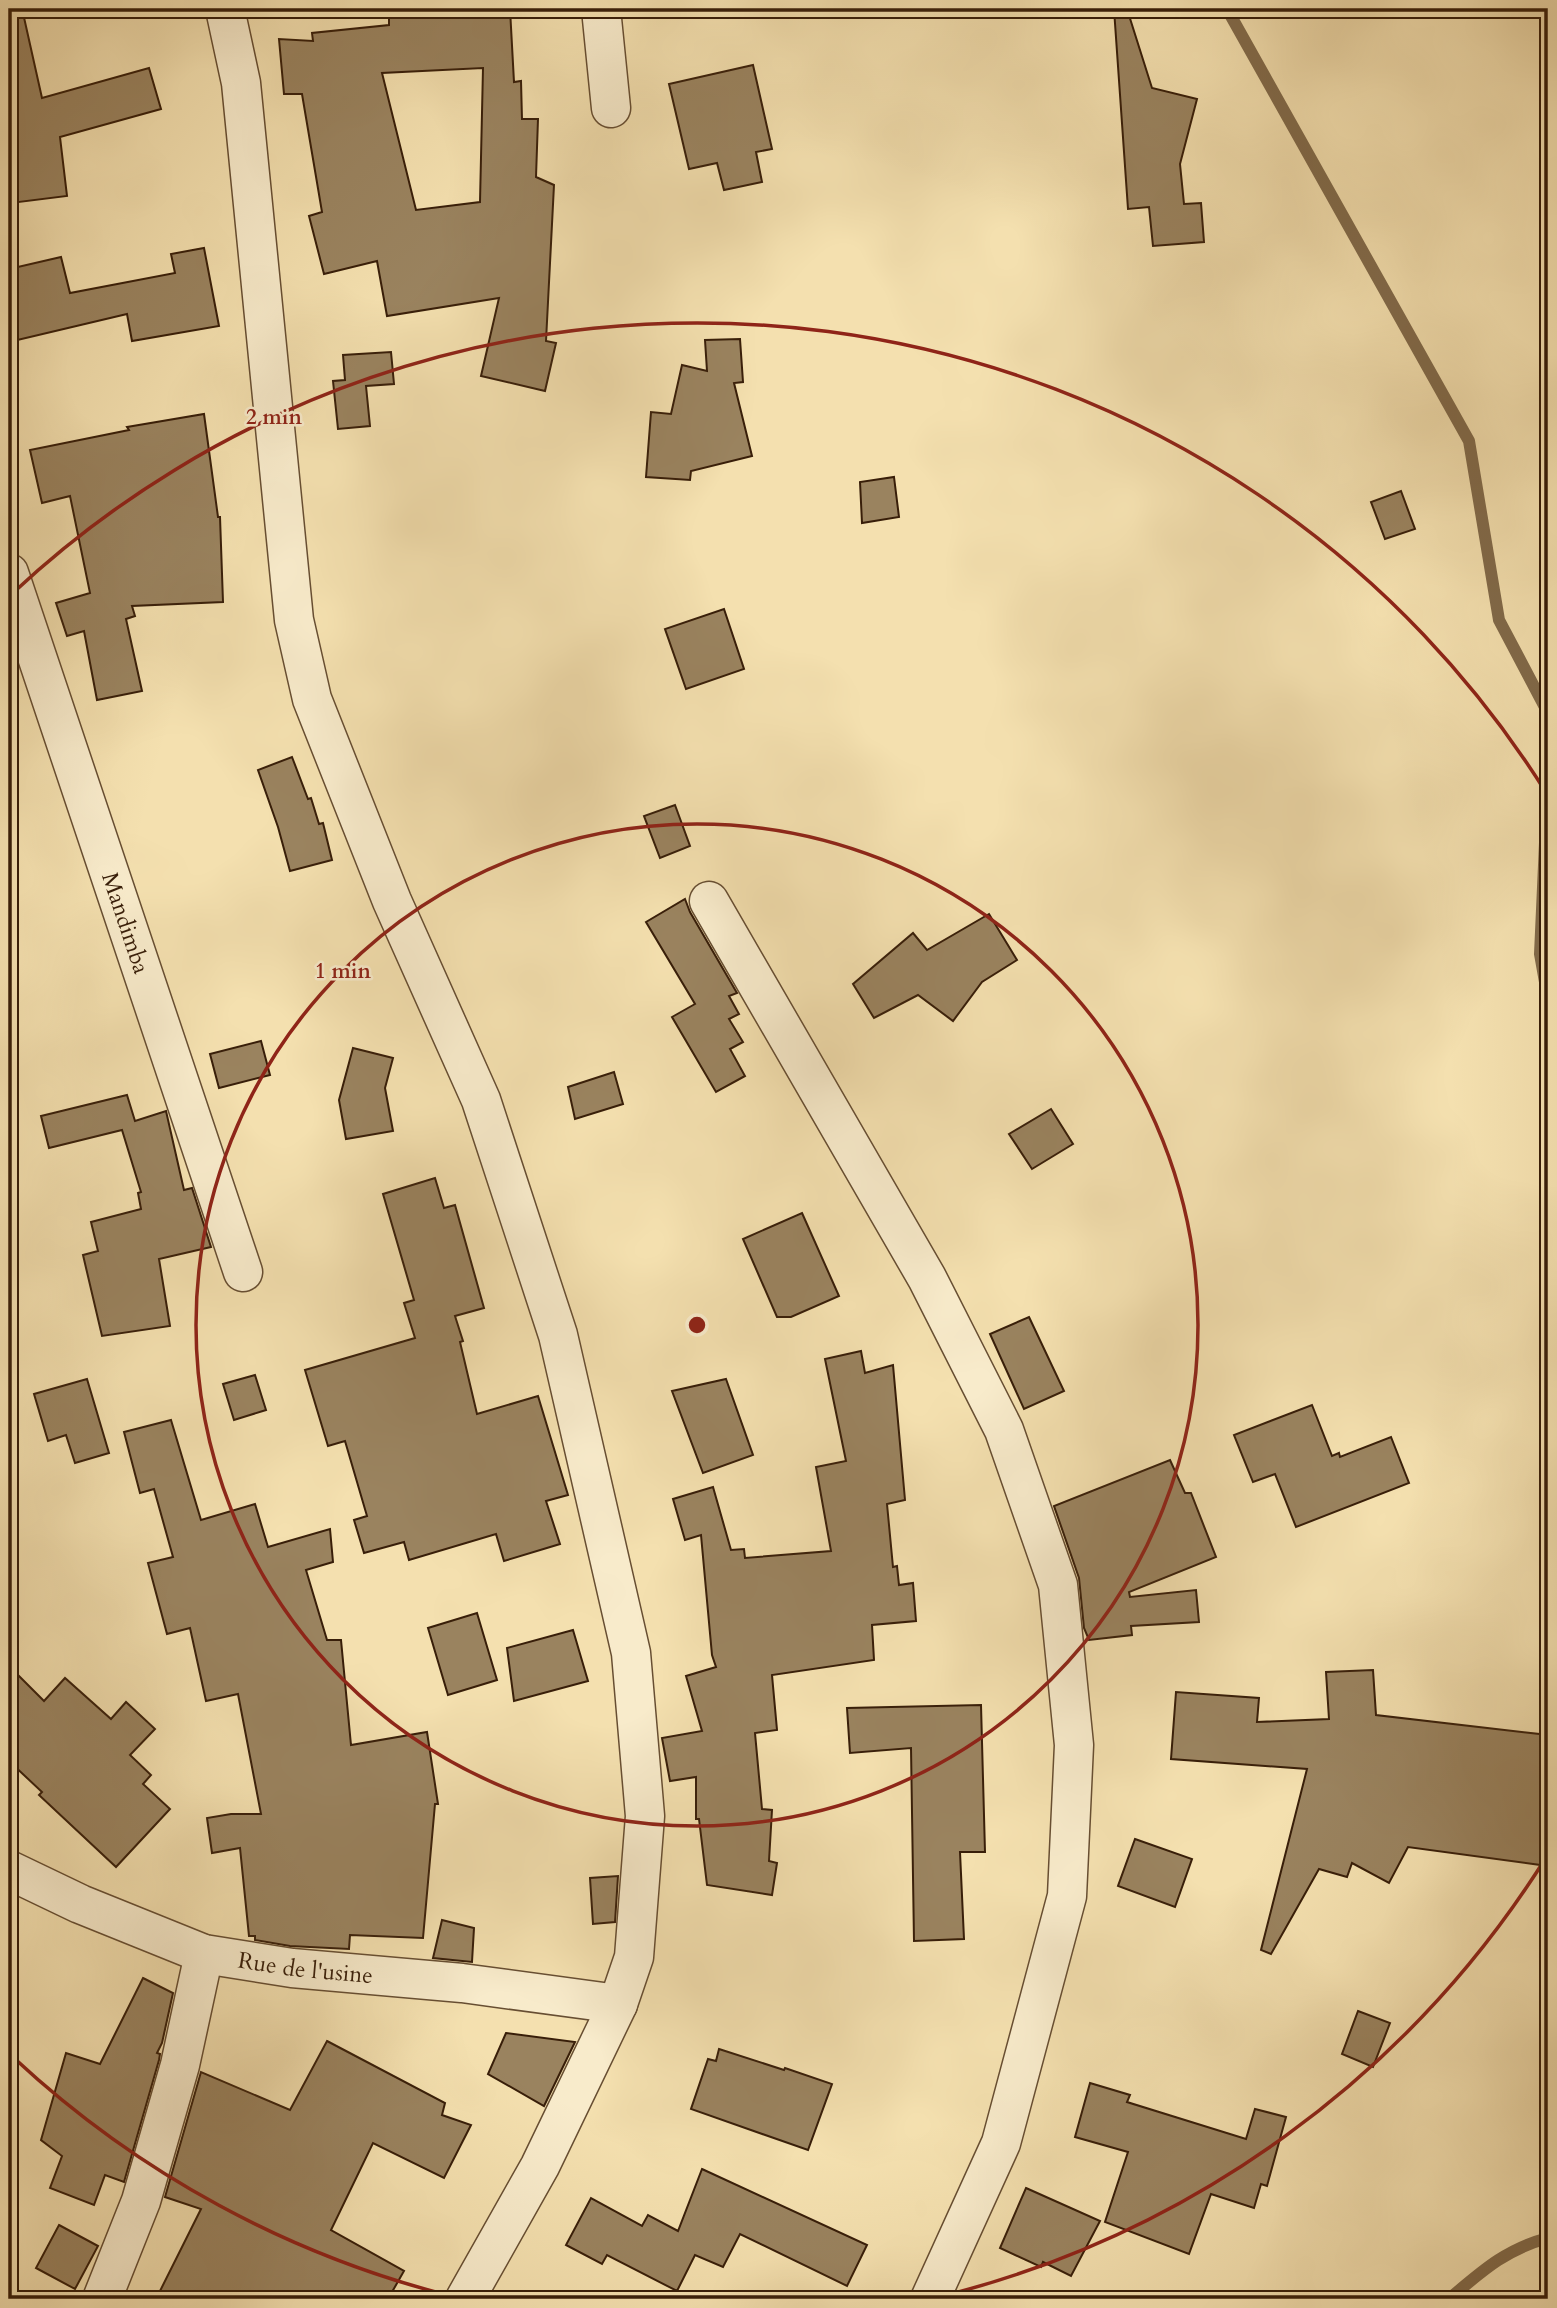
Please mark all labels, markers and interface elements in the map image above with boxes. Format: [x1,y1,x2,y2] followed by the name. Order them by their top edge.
[246,403,302,432] text: 2 min
[94,868,157,978] street label: Mandimba
[315,957,371,986] text: 1 min
[685,1313,709,1337] centre of rings
[236,1945,374,1991] street label: Rue de l'usine

